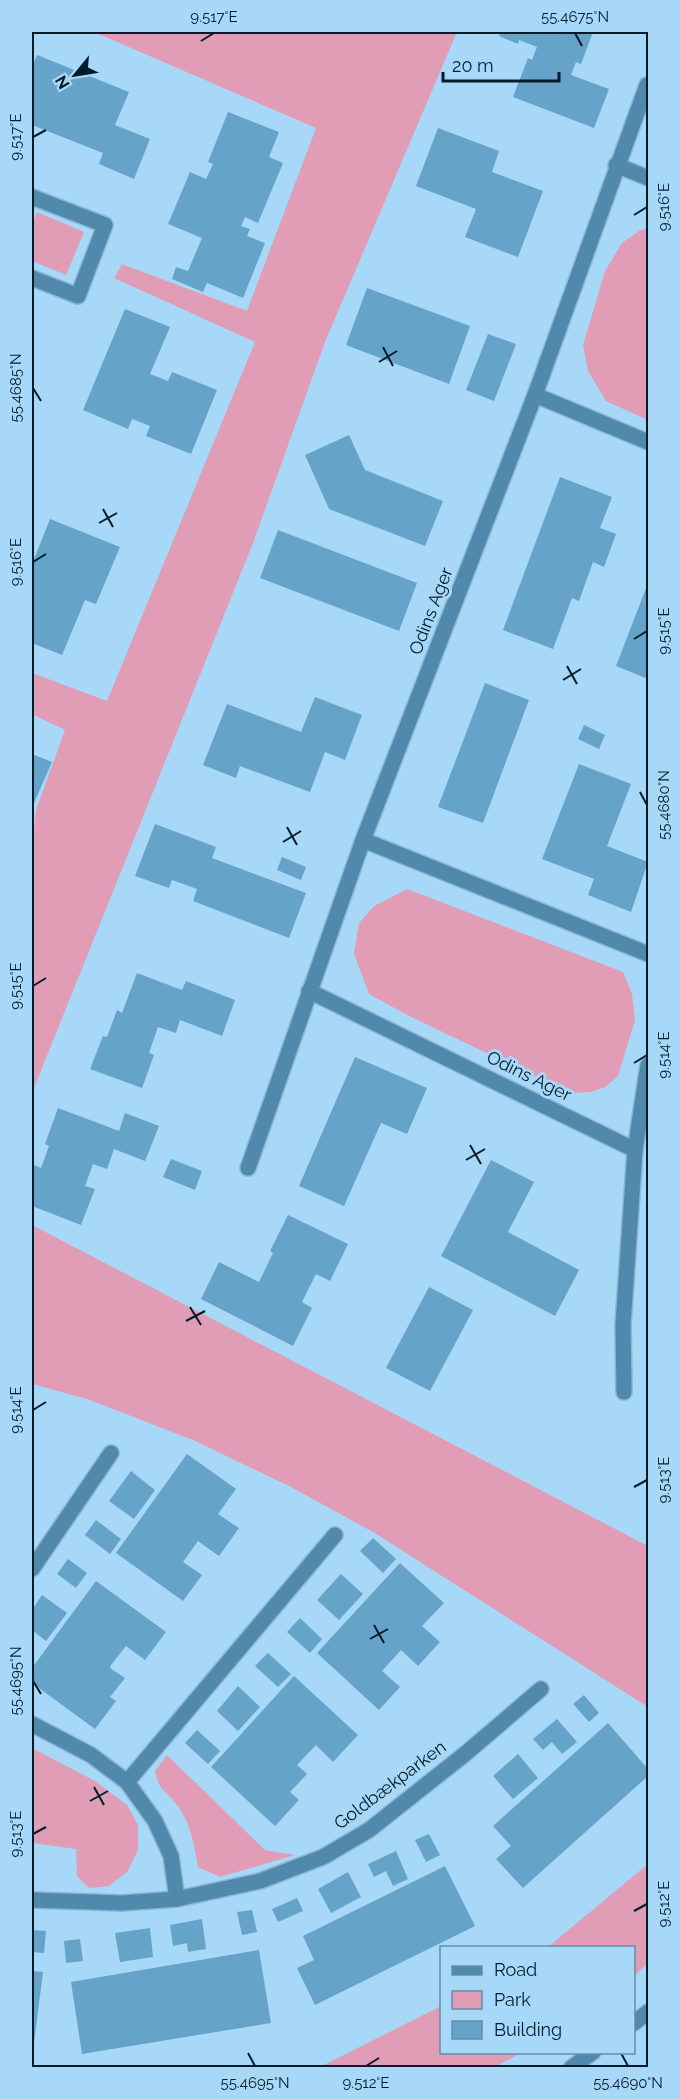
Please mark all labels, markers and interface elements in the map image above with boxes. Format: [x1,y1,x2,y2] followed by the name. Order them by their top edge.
[190,8,238,26] text: 9.517°E
[541,8,609,26] text: 55.4675°N
[45,45,105,105] north arrow
[443,45,558,83] scale bar
[452,55,494,76] text: 20 m
[51,72,74,92] text: N
[7,113,25,161] text: 9.517°E
[655,183,673,231] text: 9.516°E
[7,353,25,423] text: 55.4685°N
[7,538,25,586] text: 9.516°E
[404,564,457,657] street label: Odins Ager
[655,607,673,655] text: 9.515°E
[655,770,673,840] text: 55.4680°N
[7,962,25,1010] text: 9.515°E
[655,1031,673,1079] text: 9.514°E
[483,1046,576,1105] street label: Odins Ager
[7,1386,25,1434] text: 9.514°E
[655,1456,673,1504] text: 9.513°E
[7,1647,25,1715] text: 55.4695°N
[330,1736,450,1833] street label: Goldbækparken
[7,1810,25,1858] text: 9.513°E
[655,1881,673,1927] text: 9.512°E
[440,1946,635,2054] legend
[494,1959,537,1980] text: Road
[494,1989,531,2010] text: Park
[494,2019,562,2040] text: Building
[221,2074,289,2092] text: 55.4695°N
[343,2074,389,2092] text: 9.512°E
[593,2074,663,2092] text: 55.4690°N

